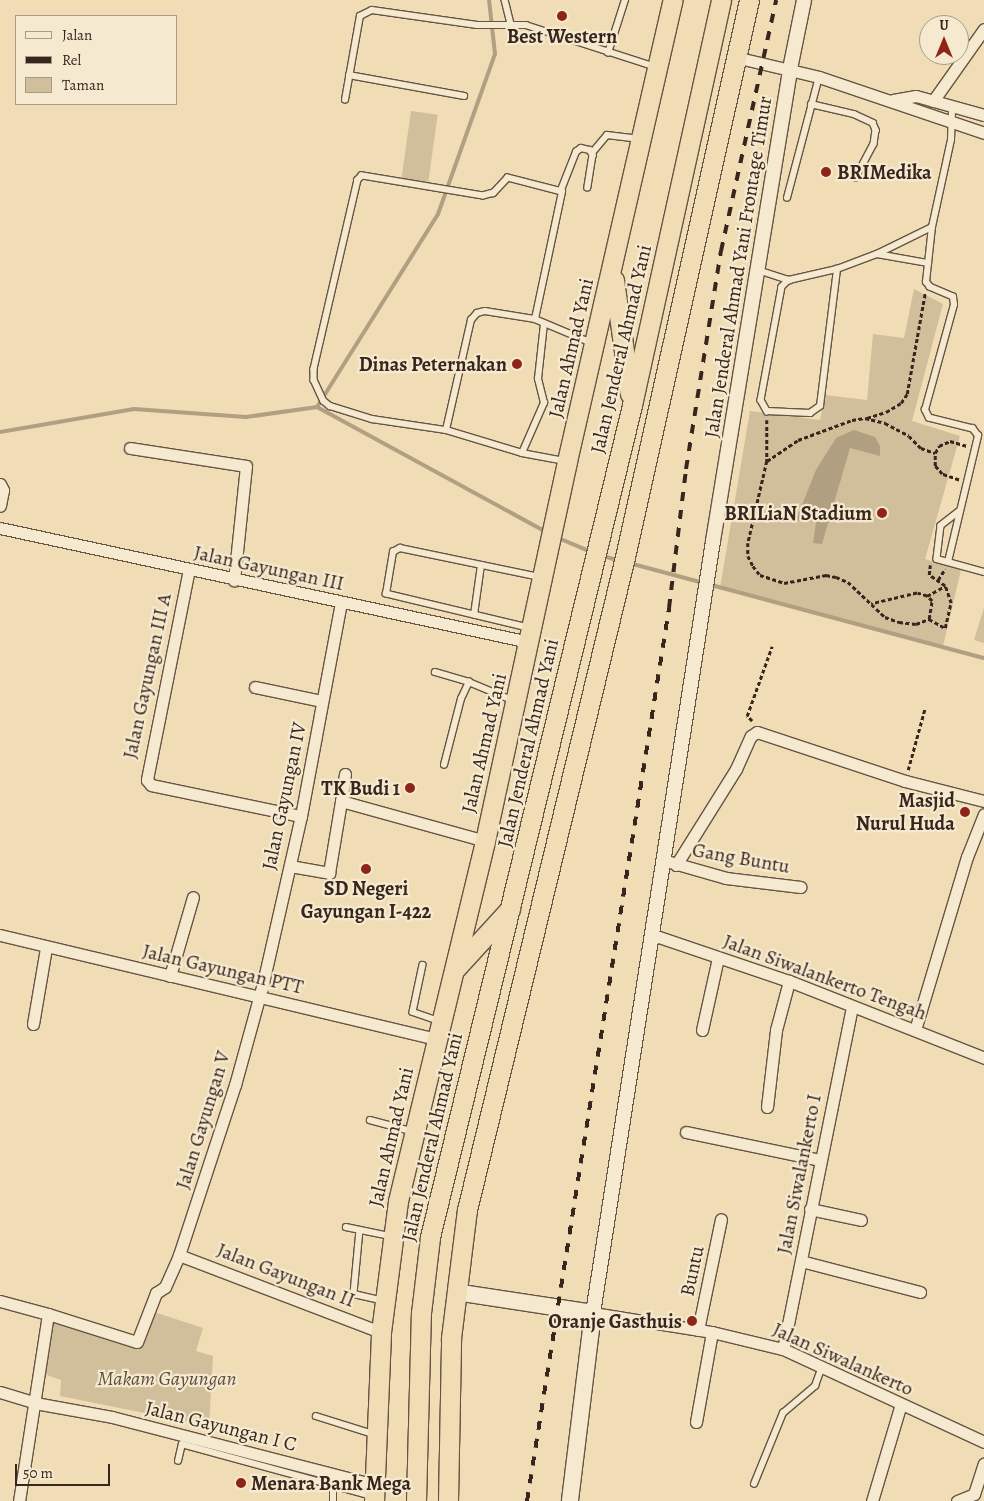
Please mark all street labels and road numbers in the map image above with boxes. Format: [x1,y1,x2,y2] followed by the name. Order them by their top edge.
[699,94,777,440] street label: Jalan Jenderal Ahmad Yani Frontage Timur
[585,242,657,456] street label: Jalan Jenderal Ahmad Yani
[543,276,599,420] street label: Jalan Ahmad Yani
[192,540,346,596] street label: Jalan Gayungan III
[118,591,176,761] street label: Jalan Gayungan III A
[492,636,564,850] street label: Jalan Jenderal Ahmad Yani
[456,671,512,815] street label: Jalan Ahmad Yani
[257,720,311,872] street label: Jalan Gayungan IV
[690,838,792,878] street label: Gang Buntu
[720,929,930,1025] street label: Jalan Siwalankerto Tengah
[140,939,306,999] street label: Jalan Gayungan PTT
[396,1030,468,1244] street label: Jalan Jenderal Ahmad Yani
[171,1048,235,1192] street label: Jalan Gayungan V
[363,1065,419,1209] street label: Jalan Ahmad Yani
[772,1092,826,1256] street label: Jalan Siwalankerto I
[214,1238,358,1312] street label: Jalan Gayungan II
[675,1243,709,1299] street label: Buntu
[769,1317,917,1401] street label: Jalan Siwalankerto
[143,1396,299,1456] street label: Jalan Gayungan I C

